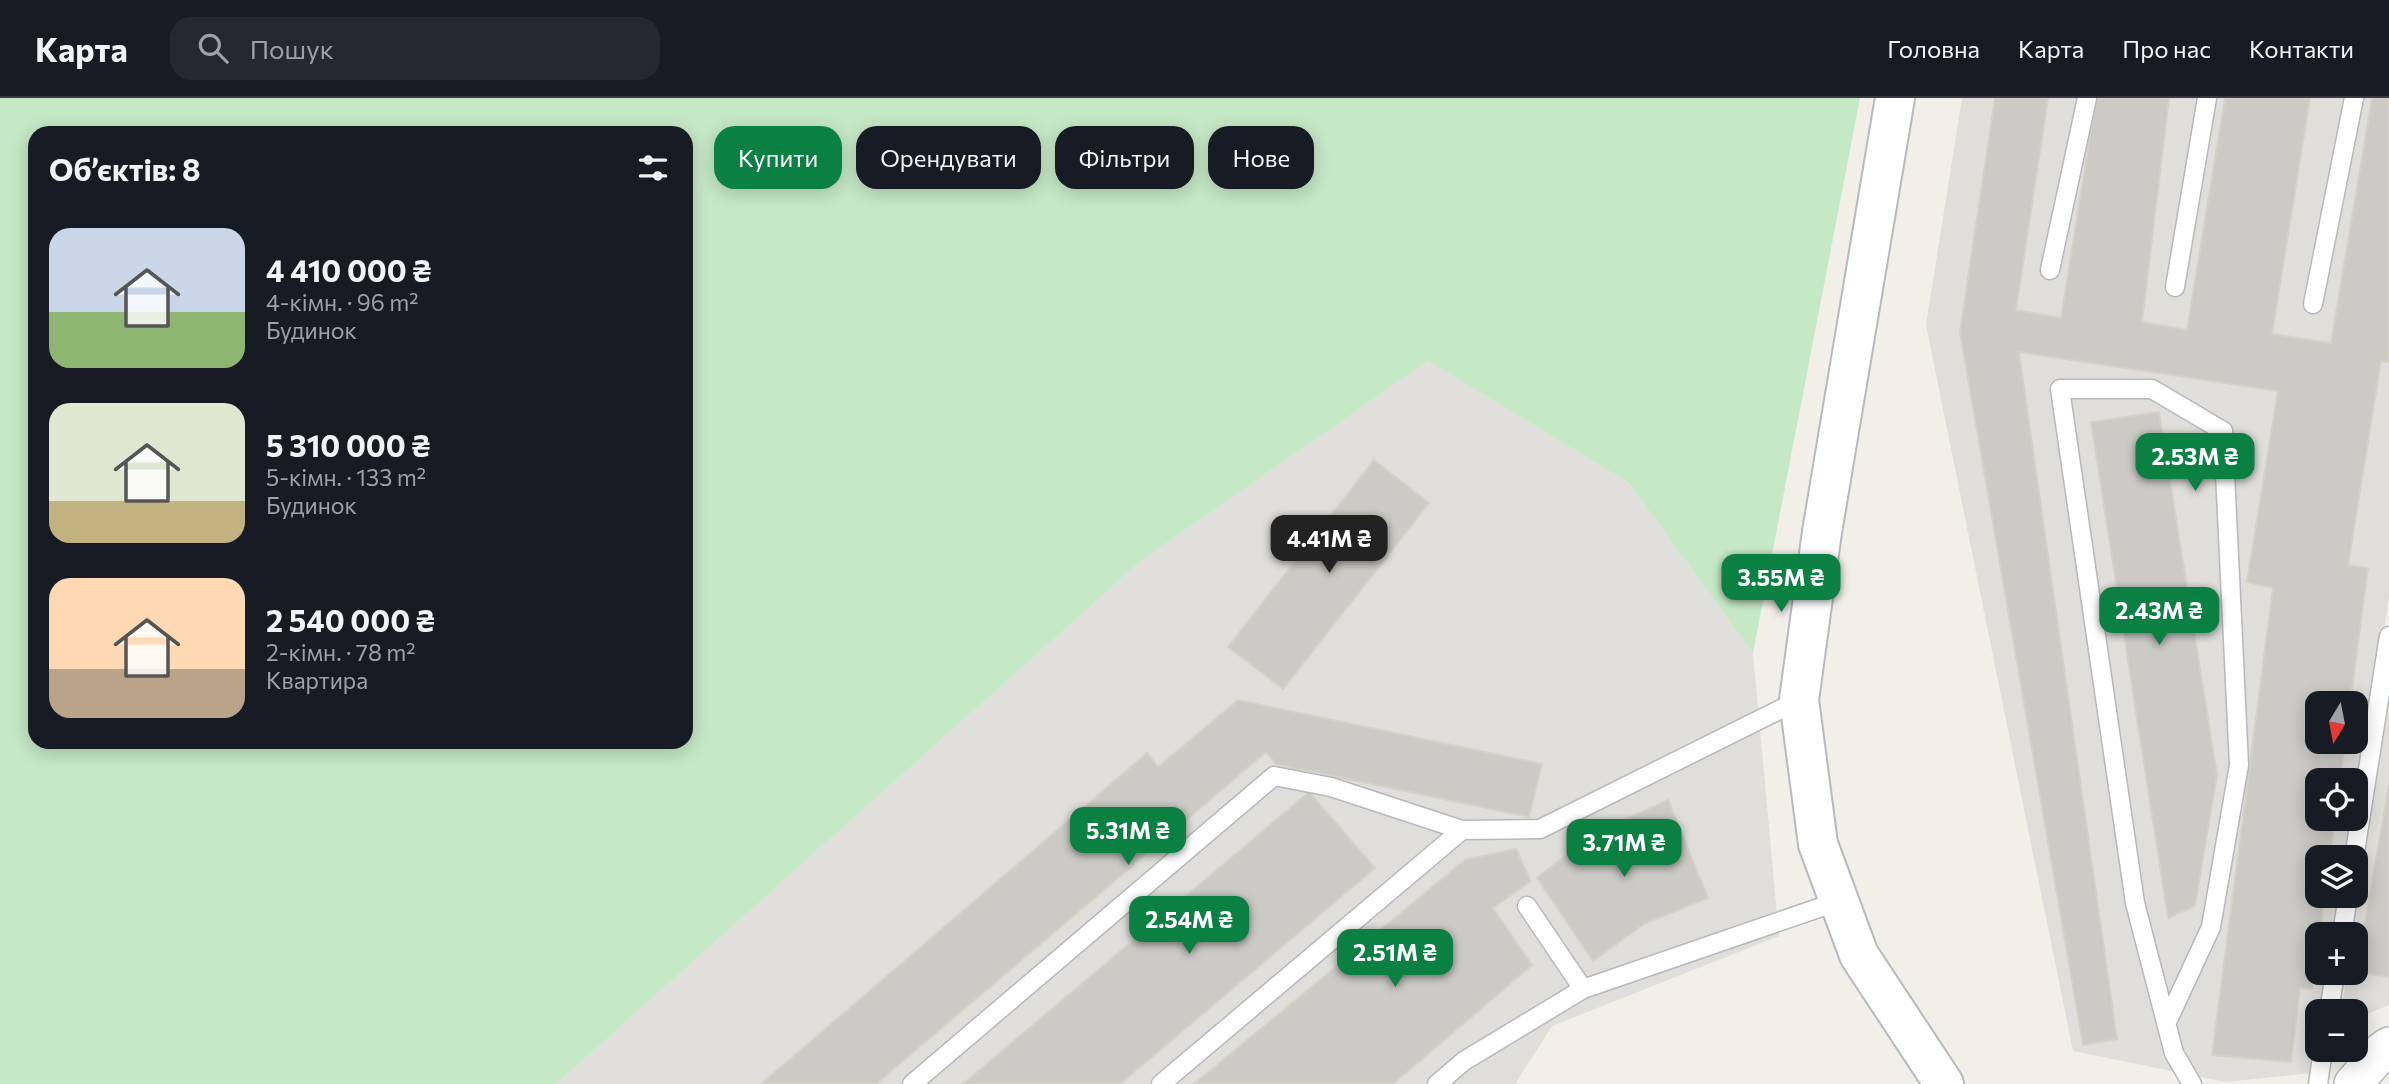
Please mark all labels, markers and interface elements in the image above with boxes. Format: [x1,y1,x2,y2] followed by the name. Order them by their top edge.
[170,17,660,80] search box
[35,28,128,69] text: Карта
[194,29,232,67] icon: search
[250,33,334,64] text: Пошук
[1887,34,1980,63] text: Головна
[2018,34,2084,63] text: Карта
[2122,34,2211,63] text: Про нас
[2249,34,2354,63] text: Контакти
[714,126,842,189] chip: Купити
[856,126,1041,189] chip: Орендувати
[1055,126,1194,189] chip: Фільтри
[1208,126,1314,189] chip: Нове
[634,149,672,187] icon: filters
[49,150,200,187] text: Об’єктів: 8
[266,251,431,288] text: 4 410 000 ₴
[105,256,189,340] icon: home
[266,288,419,316] text: 4-кімн. · 96 m²
[266,316,357,344] text: Будинок
[266,426,430,463] text: 5 310 000 ₴
[105,431,189,515] icon: home
[2130,434,2260,493] pin: 2.53M ₴
[2152,442,2238,470] text: 2.53M ₴
[266,463,426,491] text: 5-кімн. · 133 m²
[266,491,357,519] text: Будинок
[1264,516,1394,575] pin: 4.41M ₴
[1287,524,1371,552] text: 4.41M ₴
[1716,554,1846,614] pin: 3.55M ₴
[1738,563,1824,591] text: 3.55M ₴
[2094,588,2224,647] pin: 2.43M ₴
[2115,596,2203,624] text: 2.43M ₴
[266,601,435,638] text: 2 540 000 ₴
[105,606,189,690] icon: home
[266,638,416,666] text: 2-кімн. · 78 m²
[266,666,368,694] text: Квартира
[2305,691,2368,754] north arrow
[2305,691,2368,1062] map controls
[2305,768,2368,831] button: locate
[1063,808,1193,867] pin: 5.31M ₴
[1086,816,1170,844] text: 5.31M ₴
[1559,820,1689,879] pin: 3.71M ₴
[1583,828,1665,856] text: 3.71M ₴
[2305,845,2368,908] button: layers
[1124,896,1254,956] pin: 2.54M ₴
[1145,905,1233,933] text: 2.54M ₴
[2305,922,2368,985] button: +
[1330,930,1460,989] pin: 2.51M ₴
[1353,938,1437,966] text: 2.51M ₴
[2305,999,2368,1062] button: −

